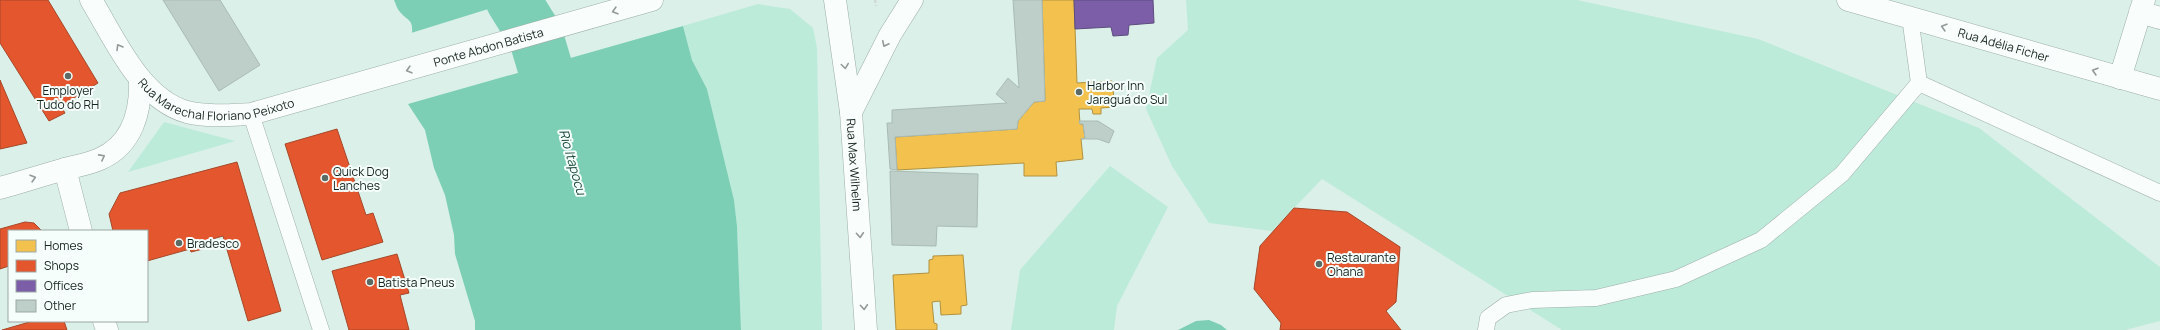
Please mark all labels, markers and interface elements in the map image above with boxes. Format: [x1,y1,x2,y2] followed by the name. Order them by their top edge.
[611,6,618,15] one-way arrow
[431,23,545,70] street label: Ponte Abdon Batista
[1940,23,1947,32] one-way arrow
[1956,23,2052,66] street label: Rua Adélia Ficher
[882,40,890,48] one-way arrow
[117,44,124,51] one-way arrow
[840,63,849,69] one-way arrow
[406,65,412,73] one-way arrow
[2092,67,2099,76] one-way arrow
[63,71,73,81] marker: Employer Tudo do RH
[135,74,296,124] street label: Rua Marechal Floriano Peixoto
[1087,77,1167,108] place label: Harbor Inn Jaraguá do Sul
[37,82,99,113] place label: Employer Tudo do RH
[1074,87,1084,97] marker: Harbor Inn Jaraguá do Sul
[843,118,866,212] street label: Rua Max Wilhelm
[555,127,591,198] water label: Rio Itapocu
[98,154,105,162] one-way arrow
[333,163,389,194] place label: Quick Dog Lanches
[320,173,330,183] marker: Quick Dog Lanches
[29,174,36,183] one-way arrow
[8,230,148,322] legend
[855,232,864,238] one-way arrow
[187,235,239,252] place label: Bradesco
[44,237,83,254] text: Homes
[174,238,184,248] marker: Bradesco
[1327,249,1396,280] place label: Restaurante Ohana
[44,257,79,274] text: Shops
[1314,259,1324,269] marker: Restaurante Ohana
[378,274,455,291] place label: Batista Pneus
[44,277,83,294] text: Offices
[365,277,375,287] marker: Batista Pneus
[44,297,77,314] text: Other
[860,304,869,310] one-way arrow

